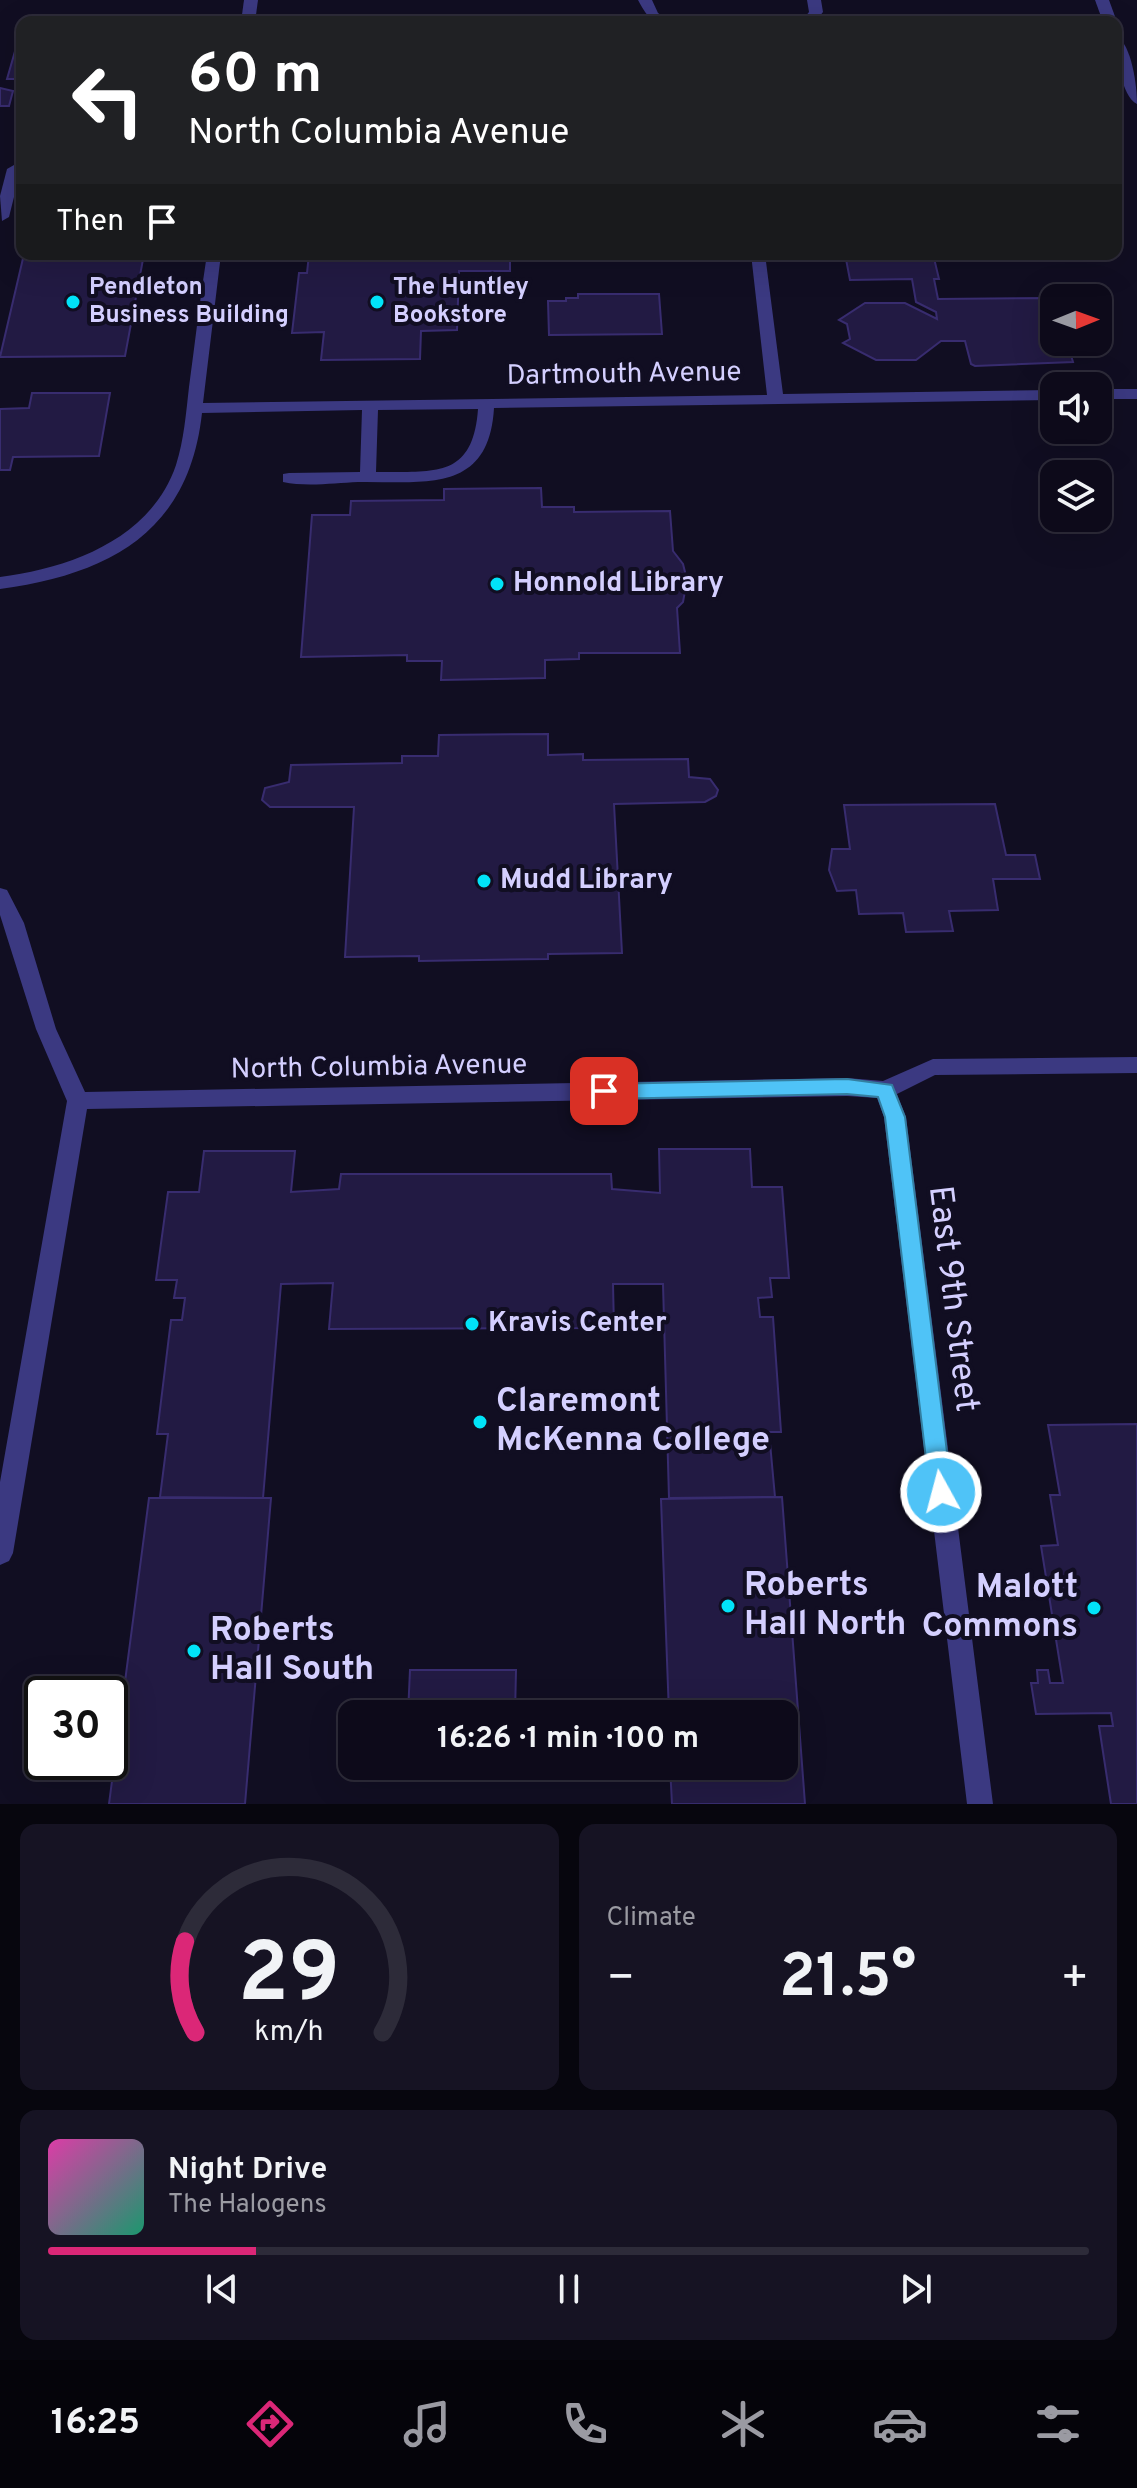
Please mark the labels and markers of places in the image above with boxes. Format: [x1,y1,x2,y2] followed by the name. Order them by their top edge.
[89,273,289,331] place label: Pendleton Business Building
[393,273,529,331] place label: The Huntley Bookstore
[64,293,82,311] marker: Pendleton Business Building
[368,293,386,311] marker: The Huntley Bookstore
[513,566,724,602] place label: Honnold Library
[488,575,506,593] marker: Honnold Library
[500,863,673,899] place label: Mudd Library
[475,872,493,890] marker: Mudd Library
[570,1057,638,1125] pin
[488,1306,667,1342] place label: Kravis Center
[463,1315,481,1333] marker: Kravis Center
[496,1381,770,1463] place label: Claremont McKenna College
[471,1413,489,1431] marker: Claremont McKenna College
[744,1565,906,1647] place label: Roberts Hall North
[922,1567,1078,1649] place label: Malott Commons
[719,1597,737,1615] marker: Roberts Hall North
[1085,1599,1103,1617] marker: Malott Commons
[210,1610,374,1692] place label: Roberts Hall South
[185,1642,203,1660] marker: Roberts Hall South

